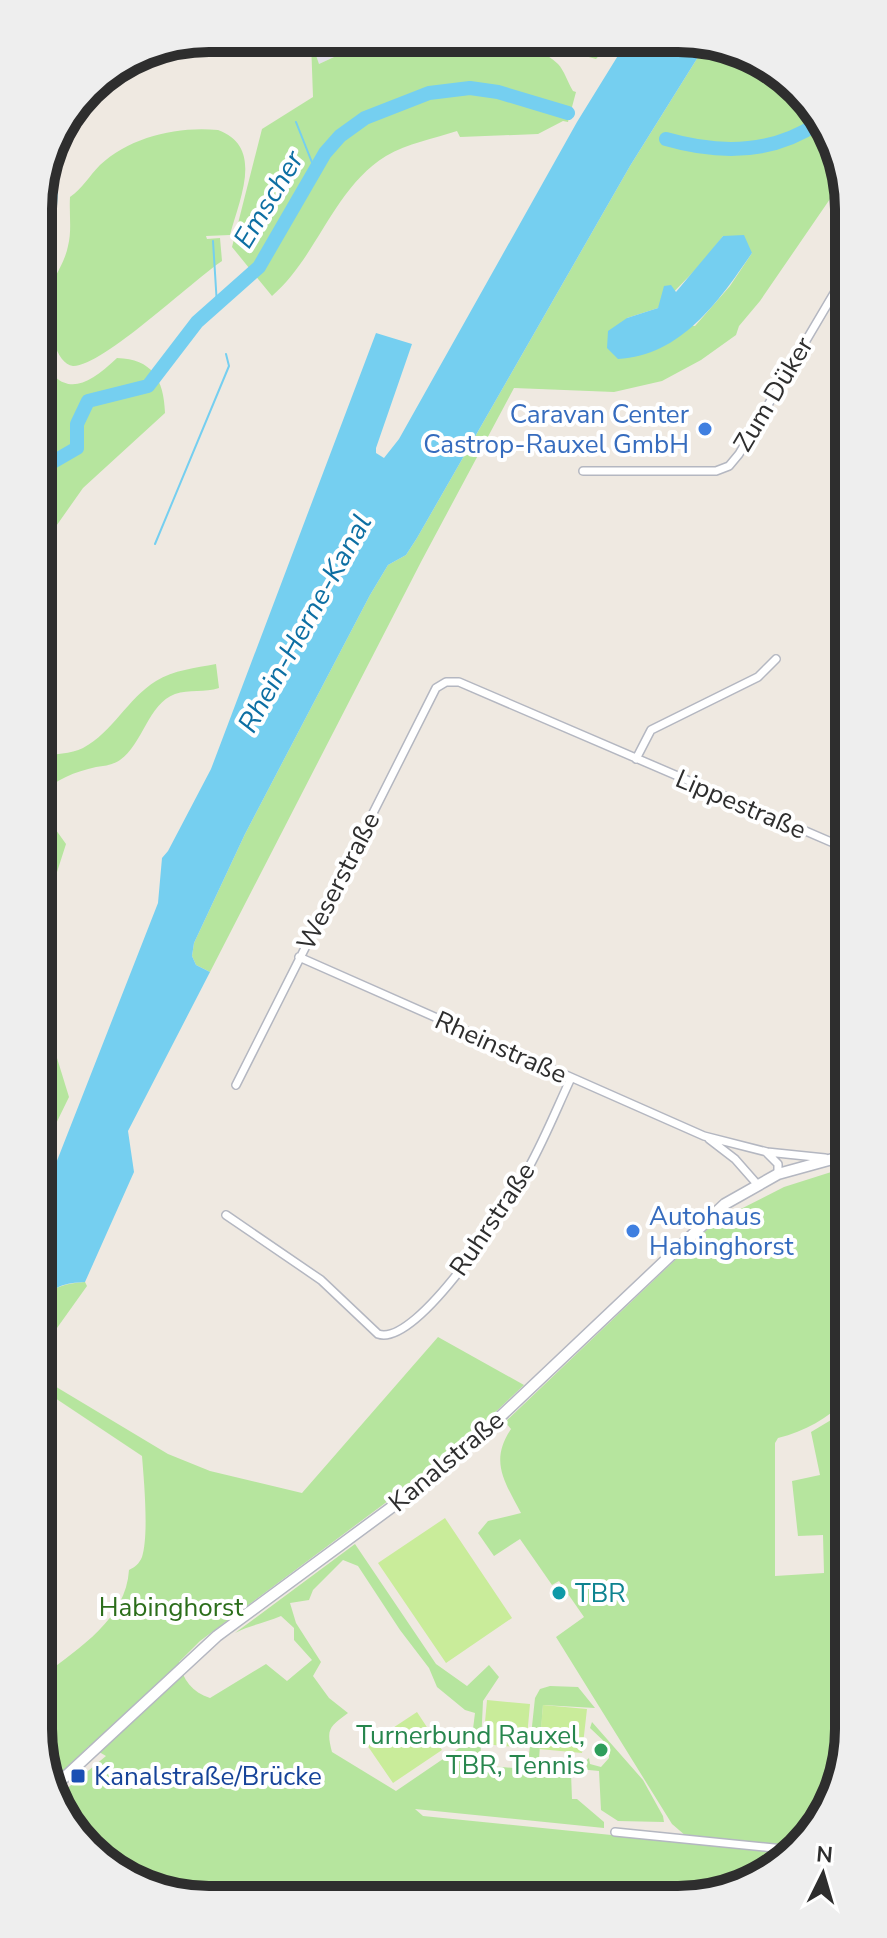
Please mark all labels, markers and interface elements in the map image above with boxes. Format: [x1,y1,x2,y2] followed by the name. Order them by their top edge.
[225,143,313,255] water label: Emscher
[725,330,822,458] street label: Zum Düker
[423,397,690,462] place label: Caravan Center Castrop-Rauxel GmbH
[696,420,714,438] marker: Caravan Center Castrop-Rauxel GmbH
[229,507,381,740] water label: Rhein-Herne-Kanal
[670,761,811,848] street label: Lippestraße
[289,806,388,956] street label: Weserstraße
[429,1003,572,1092] street label: Rheinstraße
[442,1156,543,1283] street label: Ruhrstraße
[649,1199,795,1264] place label: Autohaus Habinghorst
[624,1222,642,1240] marker: Autohaus Habinghorst
[381,1403,511,1520] street label: Kanalstraße
[575,1576,626,1611] place label: TBR
[550,1584,568,1602] marker: TBR
[99,1590,244,1625] park label: Habinghorst
[356,1718,585,1783] place label: Turnerbund Rauxel, TBR, Tennis
[592,1741,610,1759] marker: Turnerbund Rauxel, TBR, Tennis
[94,1759,322,1794] place label: Kanalstraße/Brücke
[69,1767,87,1785] marker: Kanalstraße/Brücke
[783,1834,863,1914] north arrow
[815,1839,834,1871] text: N

